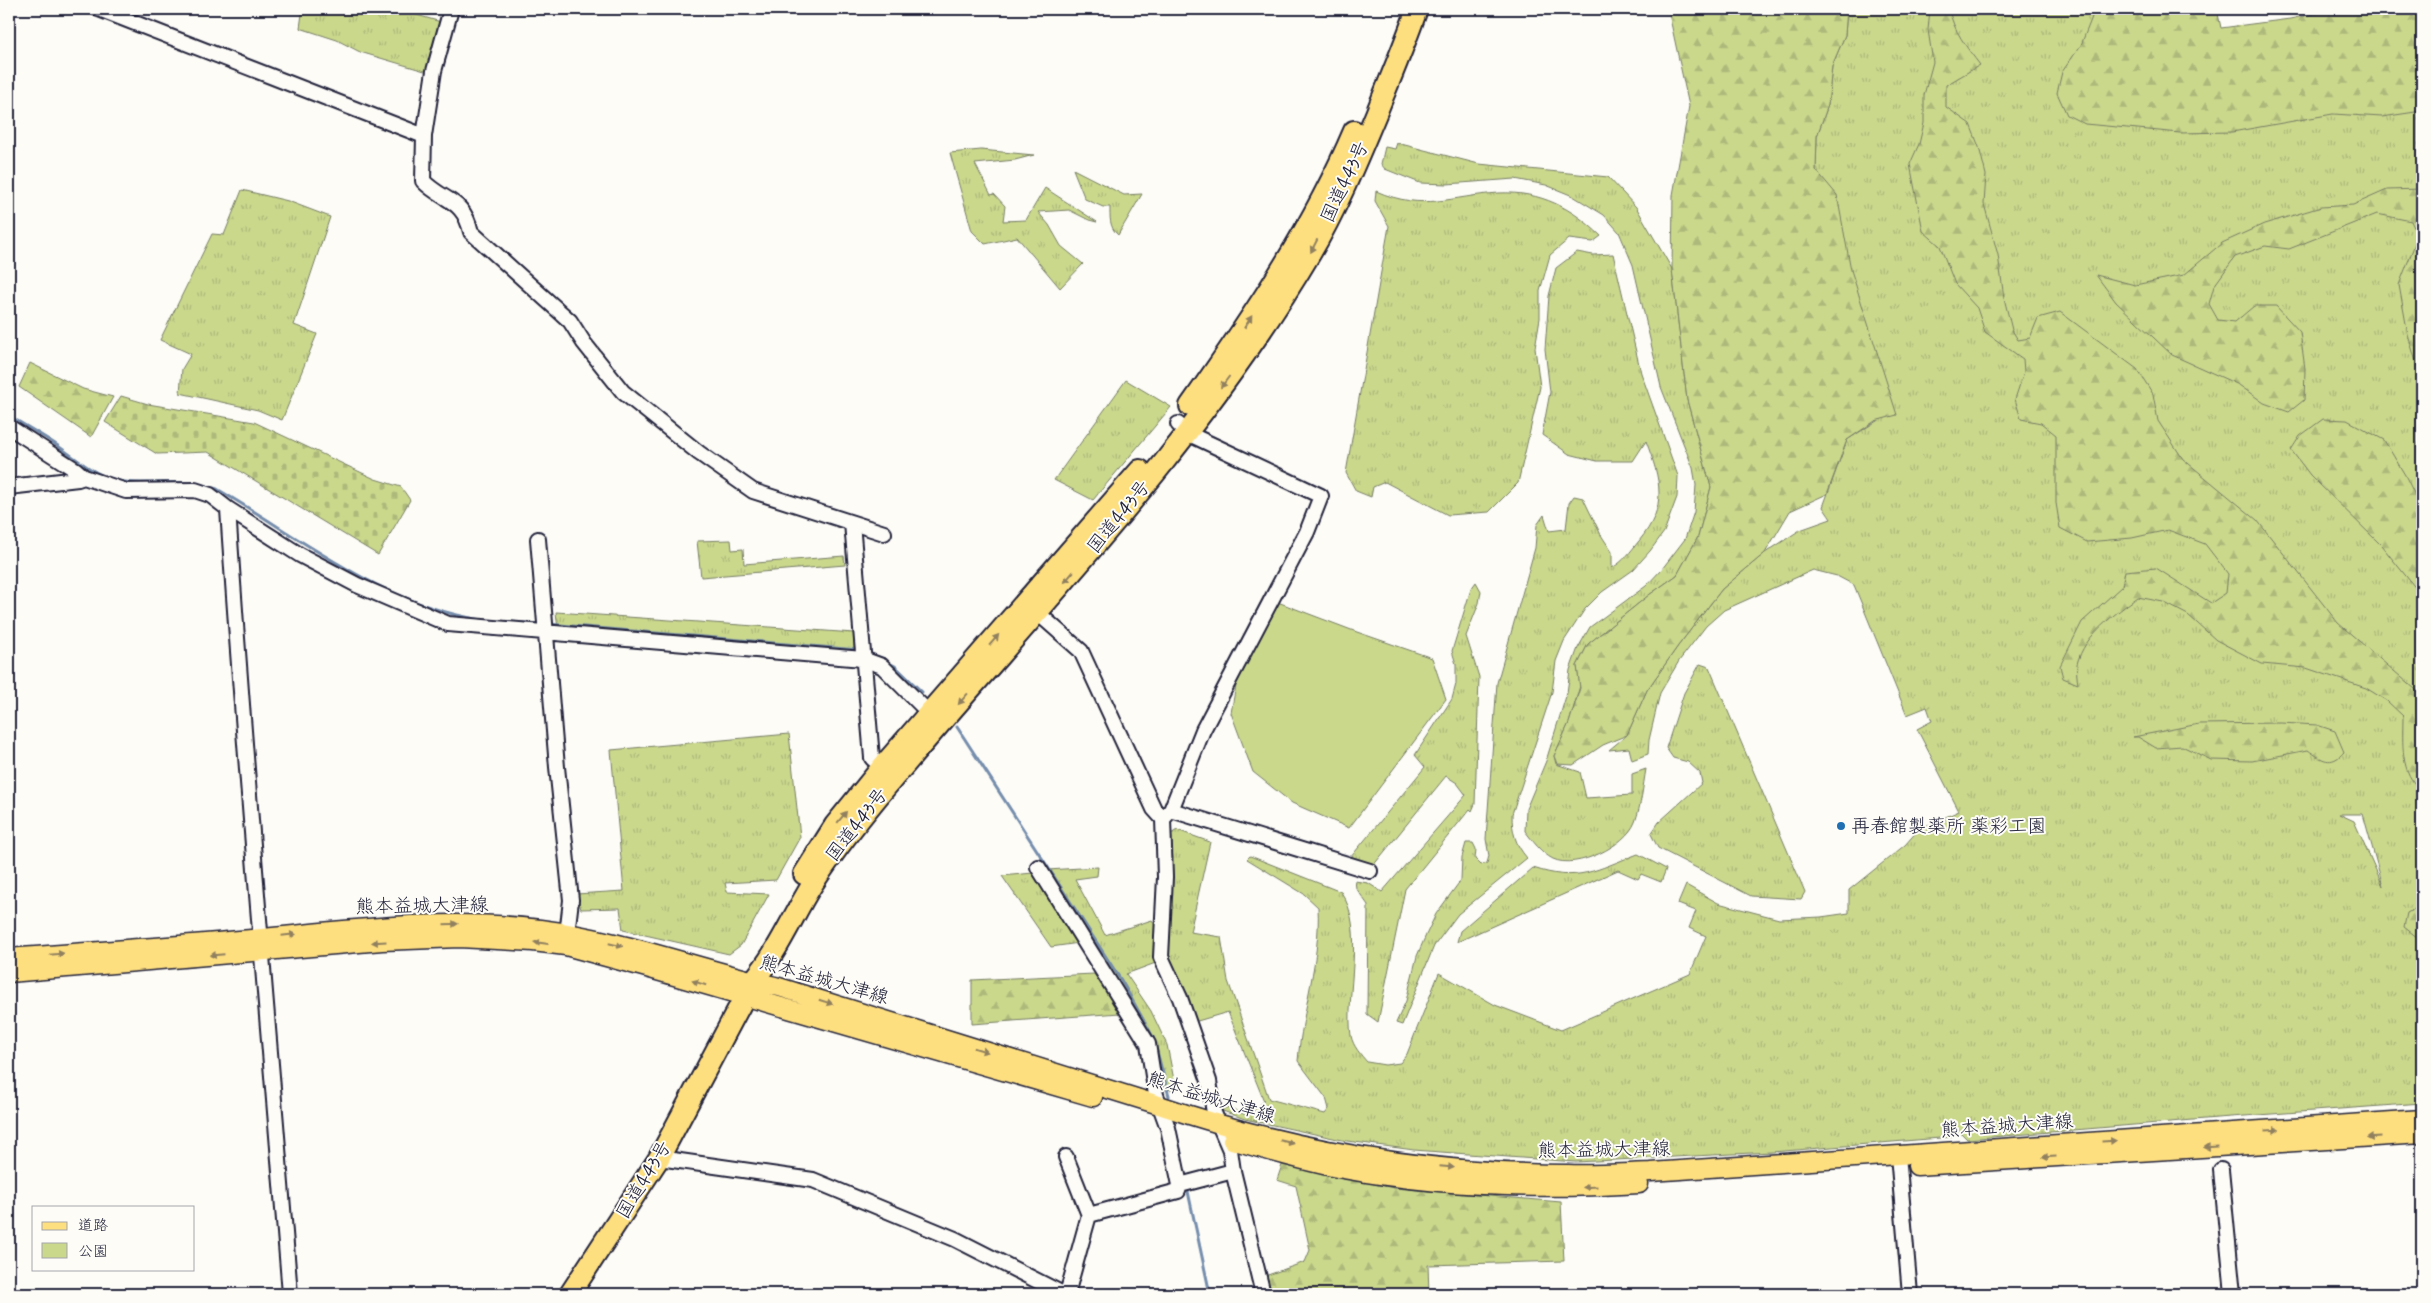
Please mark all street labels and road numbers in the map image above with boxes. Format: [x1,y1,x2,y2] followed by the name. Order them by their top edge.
[1315,137,1375,227] street label: 国道443号
[1082,475,1156,559] street label: 国道443号
[820,783,894,867] street label: 国道443号
[355,892,489,920] street label: 熊本益城大津線
[757,950,891,1010] street label: 熊本益城大津線
[1144,1067,1278,1129] street label: 熊本益城大津線
[1940,1109,2074,1143] street label: 熊本益城大津線
[611,1136,677,1224] street label: 国道443号
[1537,1136,1671,1164] street label: 熊本益城大津線

